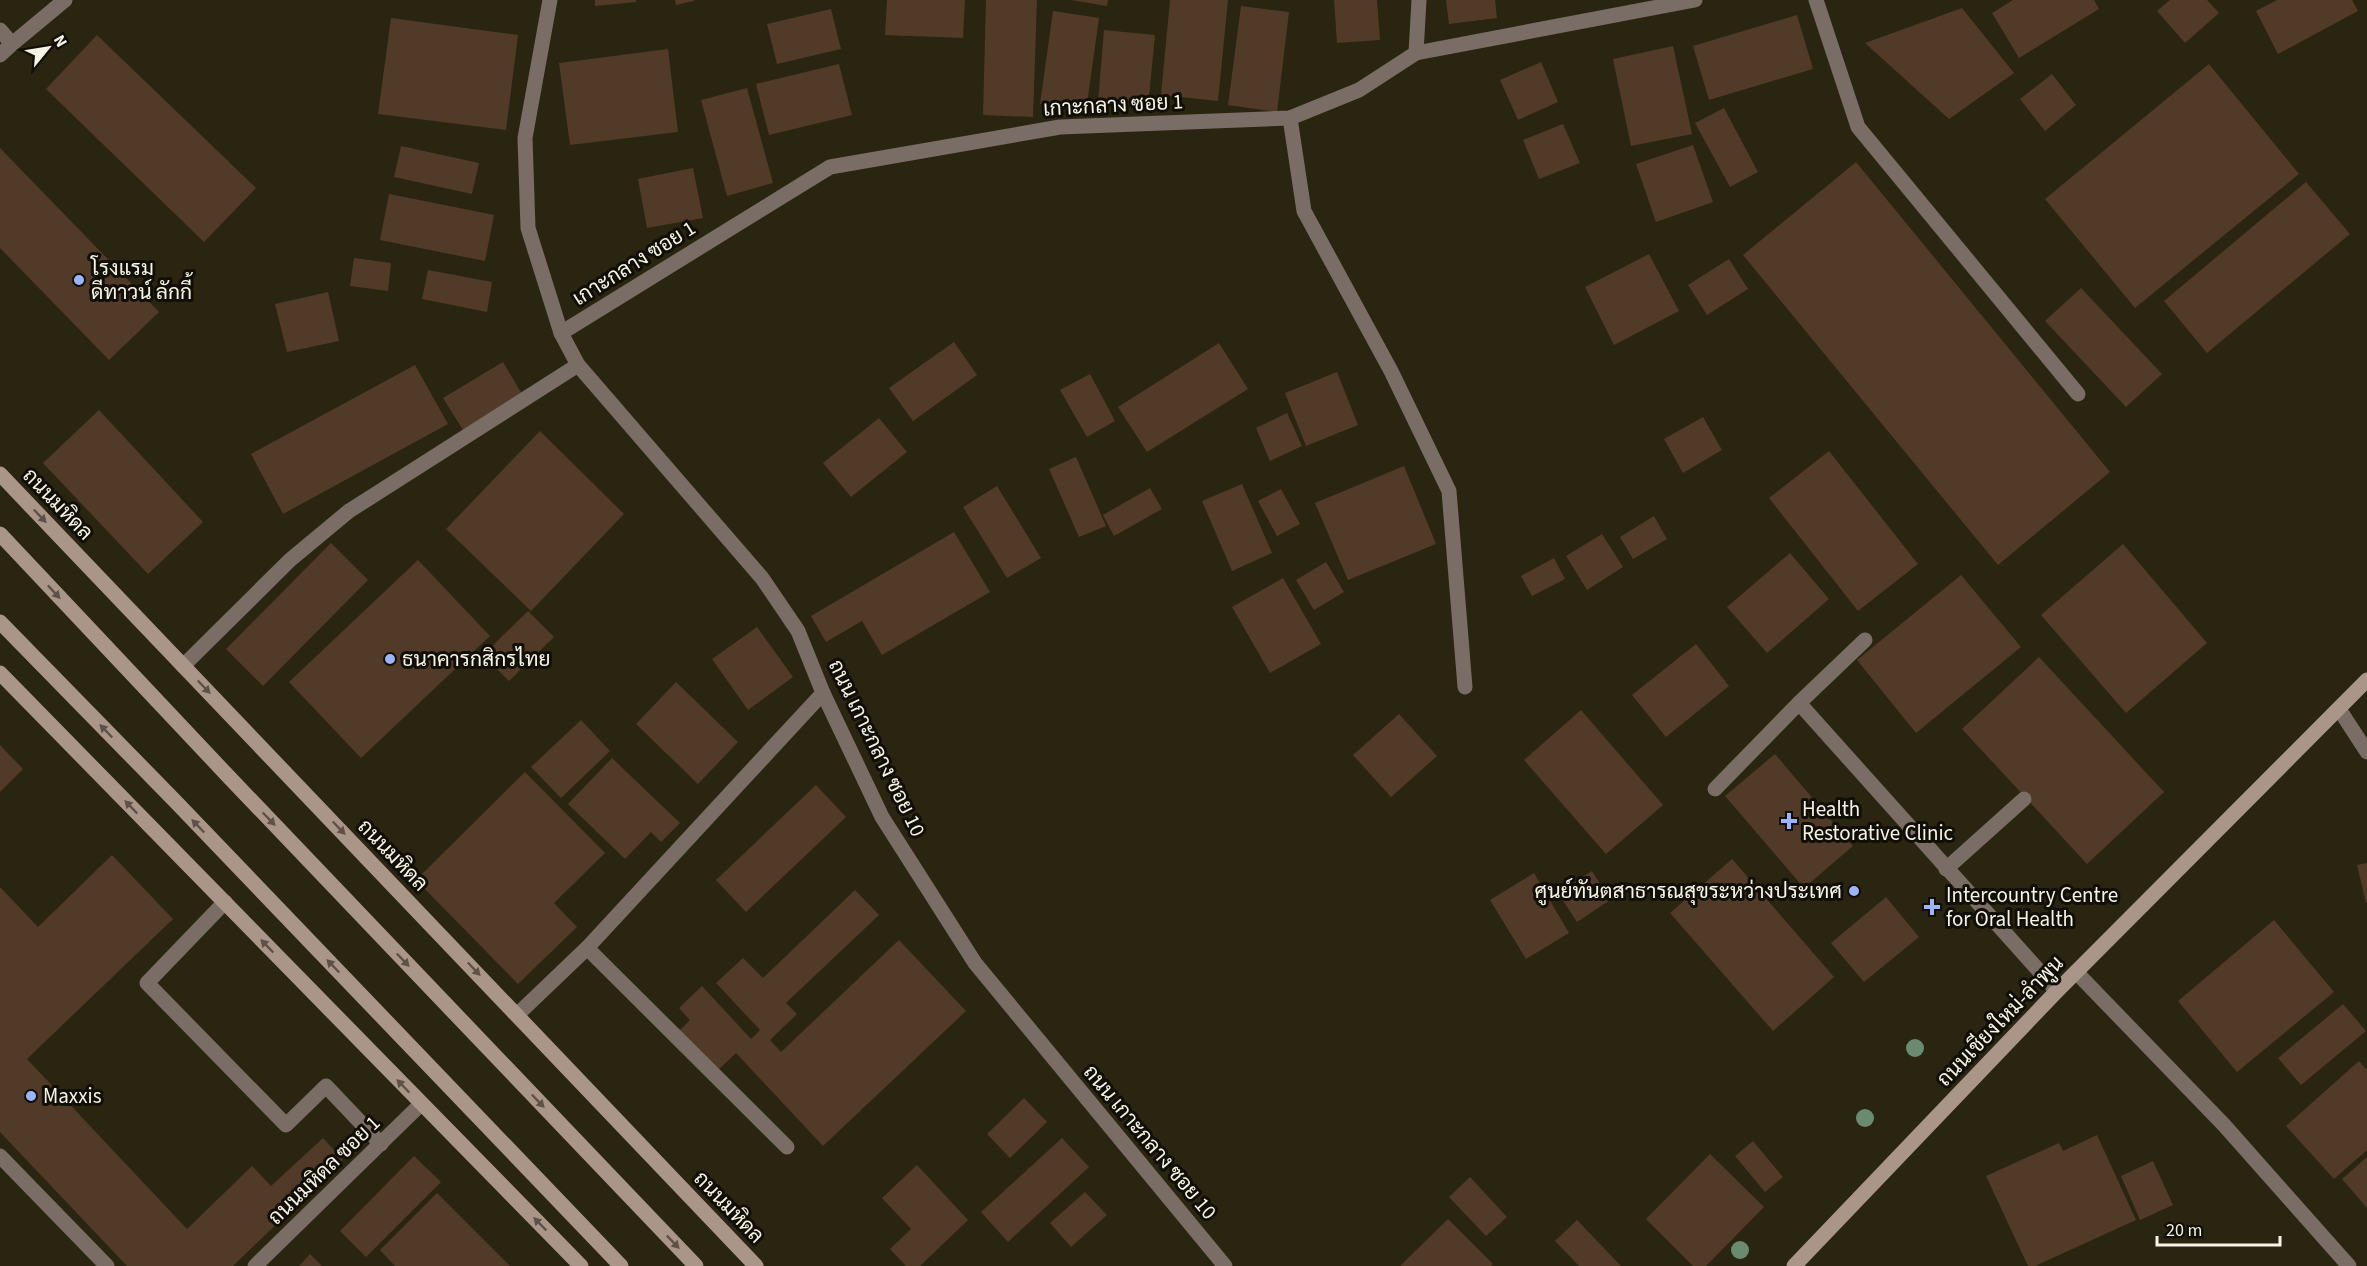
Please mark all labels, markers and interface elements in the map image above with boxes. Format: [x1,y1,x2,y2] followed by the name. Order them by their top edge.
[18,18,78,78] north arrow
[48,31,72,51] text: N
[1042,86,1184,124] street label: เกาะกลาง ซอย 1
[567,213,701,313] street label: เกาะกลาง ซอย 1
[90,253,193,307] place label: โรงแรม ดีทาวน์ ลักกี้
[72,273,86,287] marker: โรงแรม ดีทาวน์ ลักกี้
[16,461,100,547] street label: ถนนมหิดล
[33,509,47,523] one-way arrow
[47,584,61,598] one-way arrow
[402,644,551,674] place label: ธนาคารกสิกรไทย
[383,652,397,666] marker: ธนาคารกสิกรไทย
[821,654,933,842] street label: ถนน เกาะกลาง ซอย 10
[197,680,211,695] one-way arrow
[99,723,113,738] one-way arrow
[1802,794,1954,848] place label: Health Restorative Clinic
[124,800,138,814] one-way arrow
[261,811,275,825] one-way arrow
[351,812,435,898] street label: ถนนมหิดล
[1780,812,1798,830] marker: Health Restorative Clinic
[192,819,206,833] one-way arrow
[332,821,346,836] one-way arrow
[1535,876,1842,906] place label: ศูนย์ทันตสาธารณสุขระหว่างประเทศ
[1946,880,2118,934] place label: Intercountry Centre for Oral Health
[1847,884,1861,898] marker: ศูนย์ทันตสาธารณสุขระหว่างประเทศ
[1923,898,1941,916] marker: Intercountry Centre for Oral Health
[260,939,274,954] one-way arrow
[1930,949,2070,1093] street label: ถนนเชียงใหม่-ลำพูน
[396,952,410,966] one-way arrow
[327,960,341,974] one-way arrow
[466,962,480,976] one-way arrow
[1076,1058,1224,1226] street label: ถนน เกาะกลาง ซอย 10
[397,1079,411,1093] one-way arrow
[43,1081,102,1111] place label: Maxxis
[24,1089,38,1103] marker: Maxxis
[531,1093,545,1108] one-way arrow
[261,1109,387,1231] street label: ถนนมหิดล ซอย 1
[687,1164,771,1250] street label: ถนนมหิดล
[2157,1209,2280,1247] scale bar
[534,1218,548,1232] one-way arrow
[2166,1218,2202,1243] text: 20 m
[666,1234,680,1249] one-way arrow

